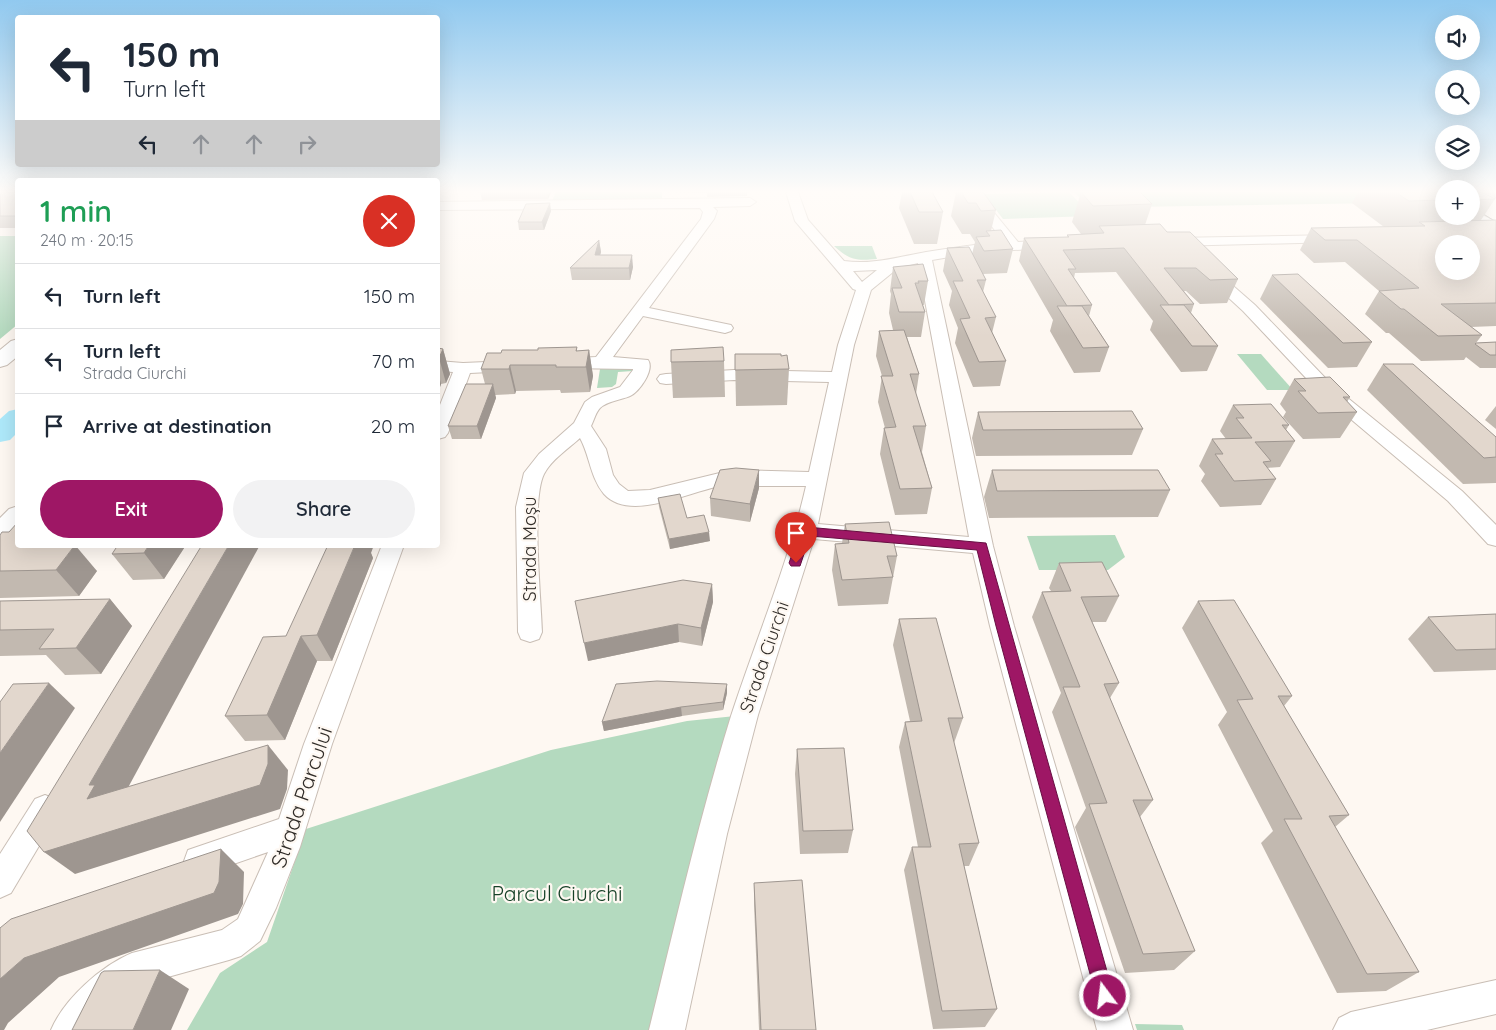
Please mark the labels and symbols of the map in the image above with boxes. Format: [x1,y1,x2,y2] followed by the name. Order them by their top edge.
[518,496,541,602] street label: Strada Moșu
[775,512,817,563] pin
[734,598,794,716] street label: Strada Ciurchi
[265,723,337,871] street label: Strada Parcului
[491,880,623,906] park label: Parcul Ciurchi
[1078,969,1130,1021] position arrow

